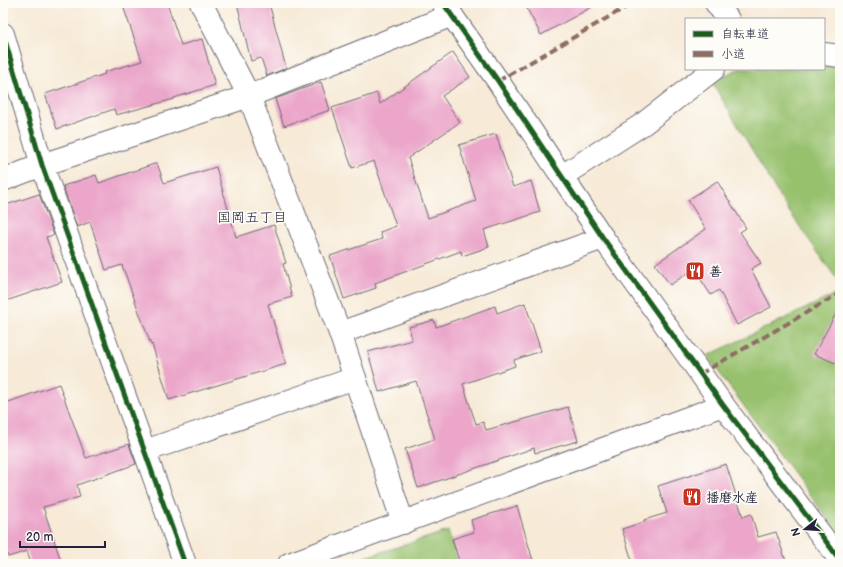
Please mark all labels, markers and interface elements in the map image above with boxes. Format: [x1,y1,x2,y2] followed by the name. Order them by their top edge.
[685,18,825,70] legend
[721,27,769,42] text: 自転車道
[721,47,745,62] text: 小道
[217,209,287,226] district label: 国岡五丁目
[684,260,706,282] restaurant icon: 善
[709,264,722,280] place label: 善
[681,486,703,508] restaurant icon: 播磨水産
[706,490,758,506] place label: 播磨水産
[785,509,825,549] north arrow
[20,523,105,549] scale bar
[788,526,803,538] text: N
[26,530,53,545] text: 20 m

